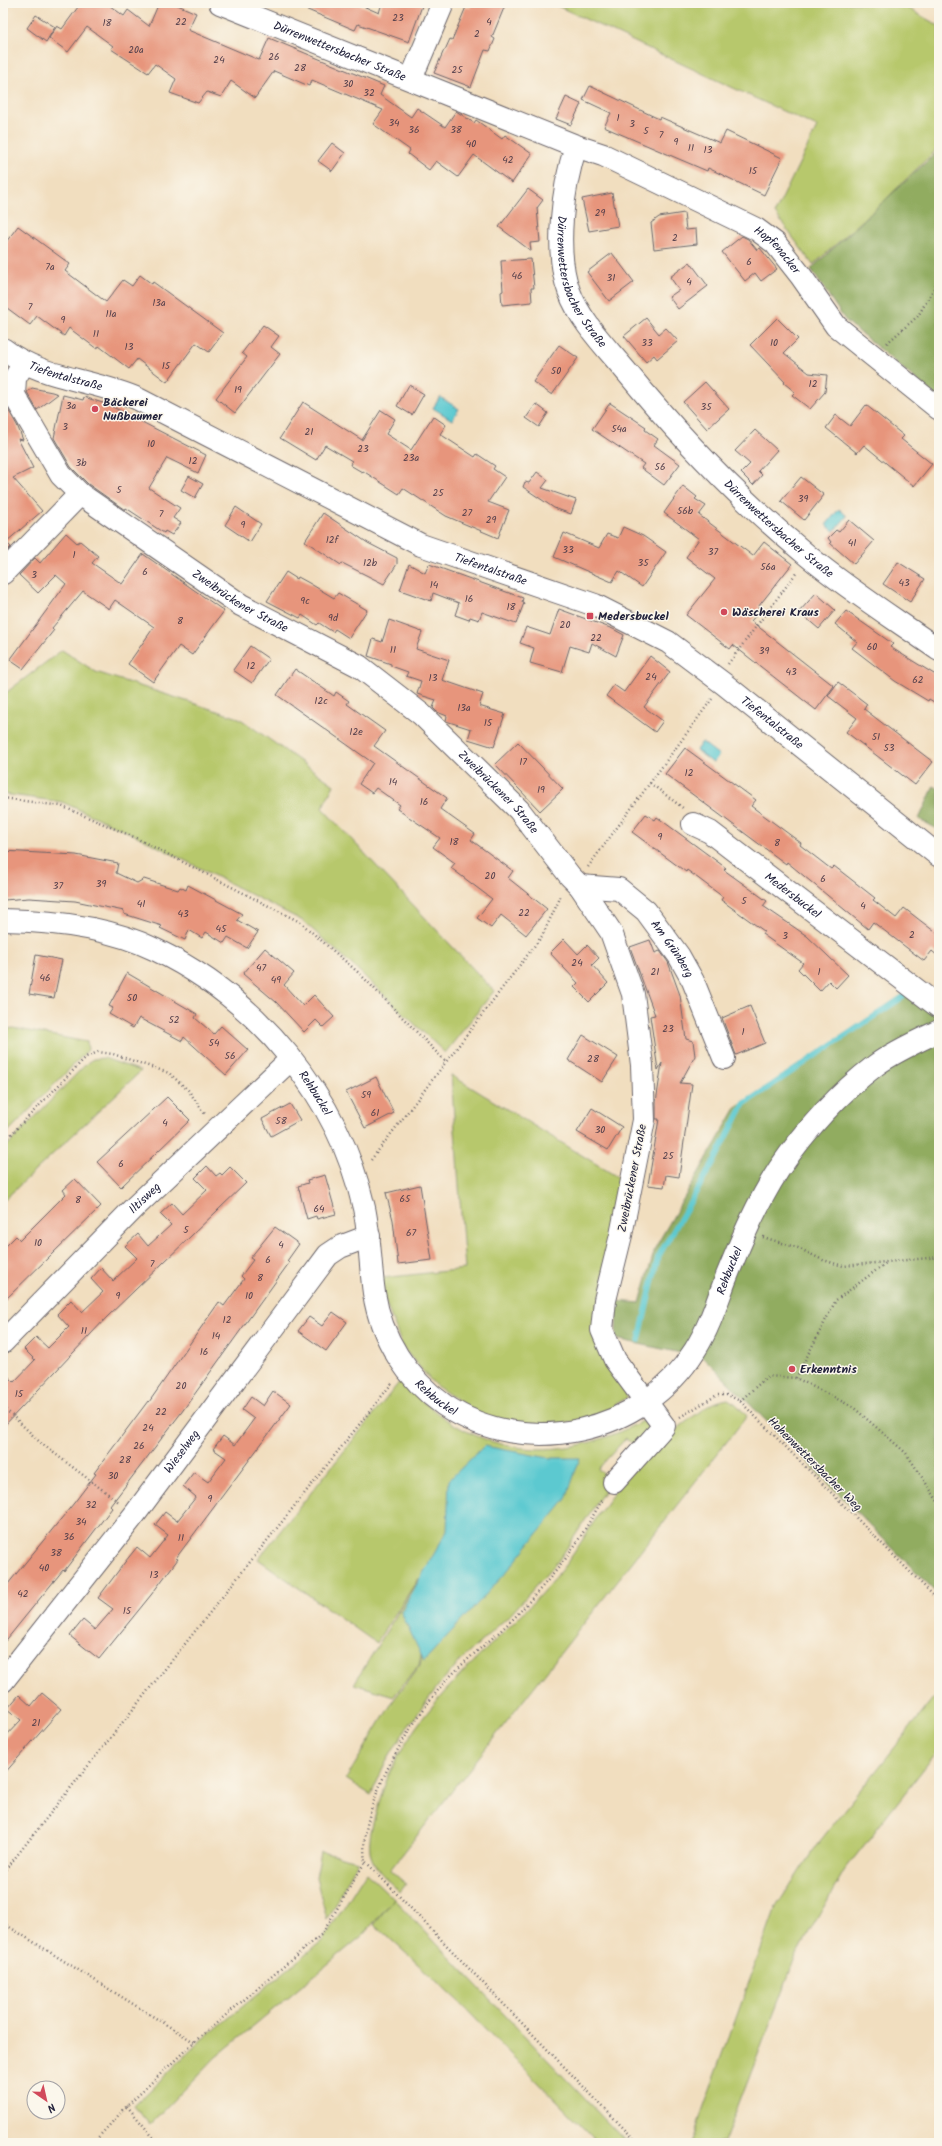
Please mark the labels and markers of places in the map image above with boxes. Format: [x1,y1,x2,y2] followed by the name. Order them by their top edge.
[103,393,163,426] place label: Bäckerei Nußbaumer
[90,404,100,414] marker: Bäckerei Nußbaumer
[732,603,819,622] place label: Wäscherei Kraus
[598,607,669,626] place label: Medersbuckel
[719,607,729,617] marker: Wäscherei Kraus
[585,611,595,621] marker: Medersbuckel
[800,1360,857,1379] place label: Erkenntnis
[787,1364,797,1374] marker: Erkenntnis

